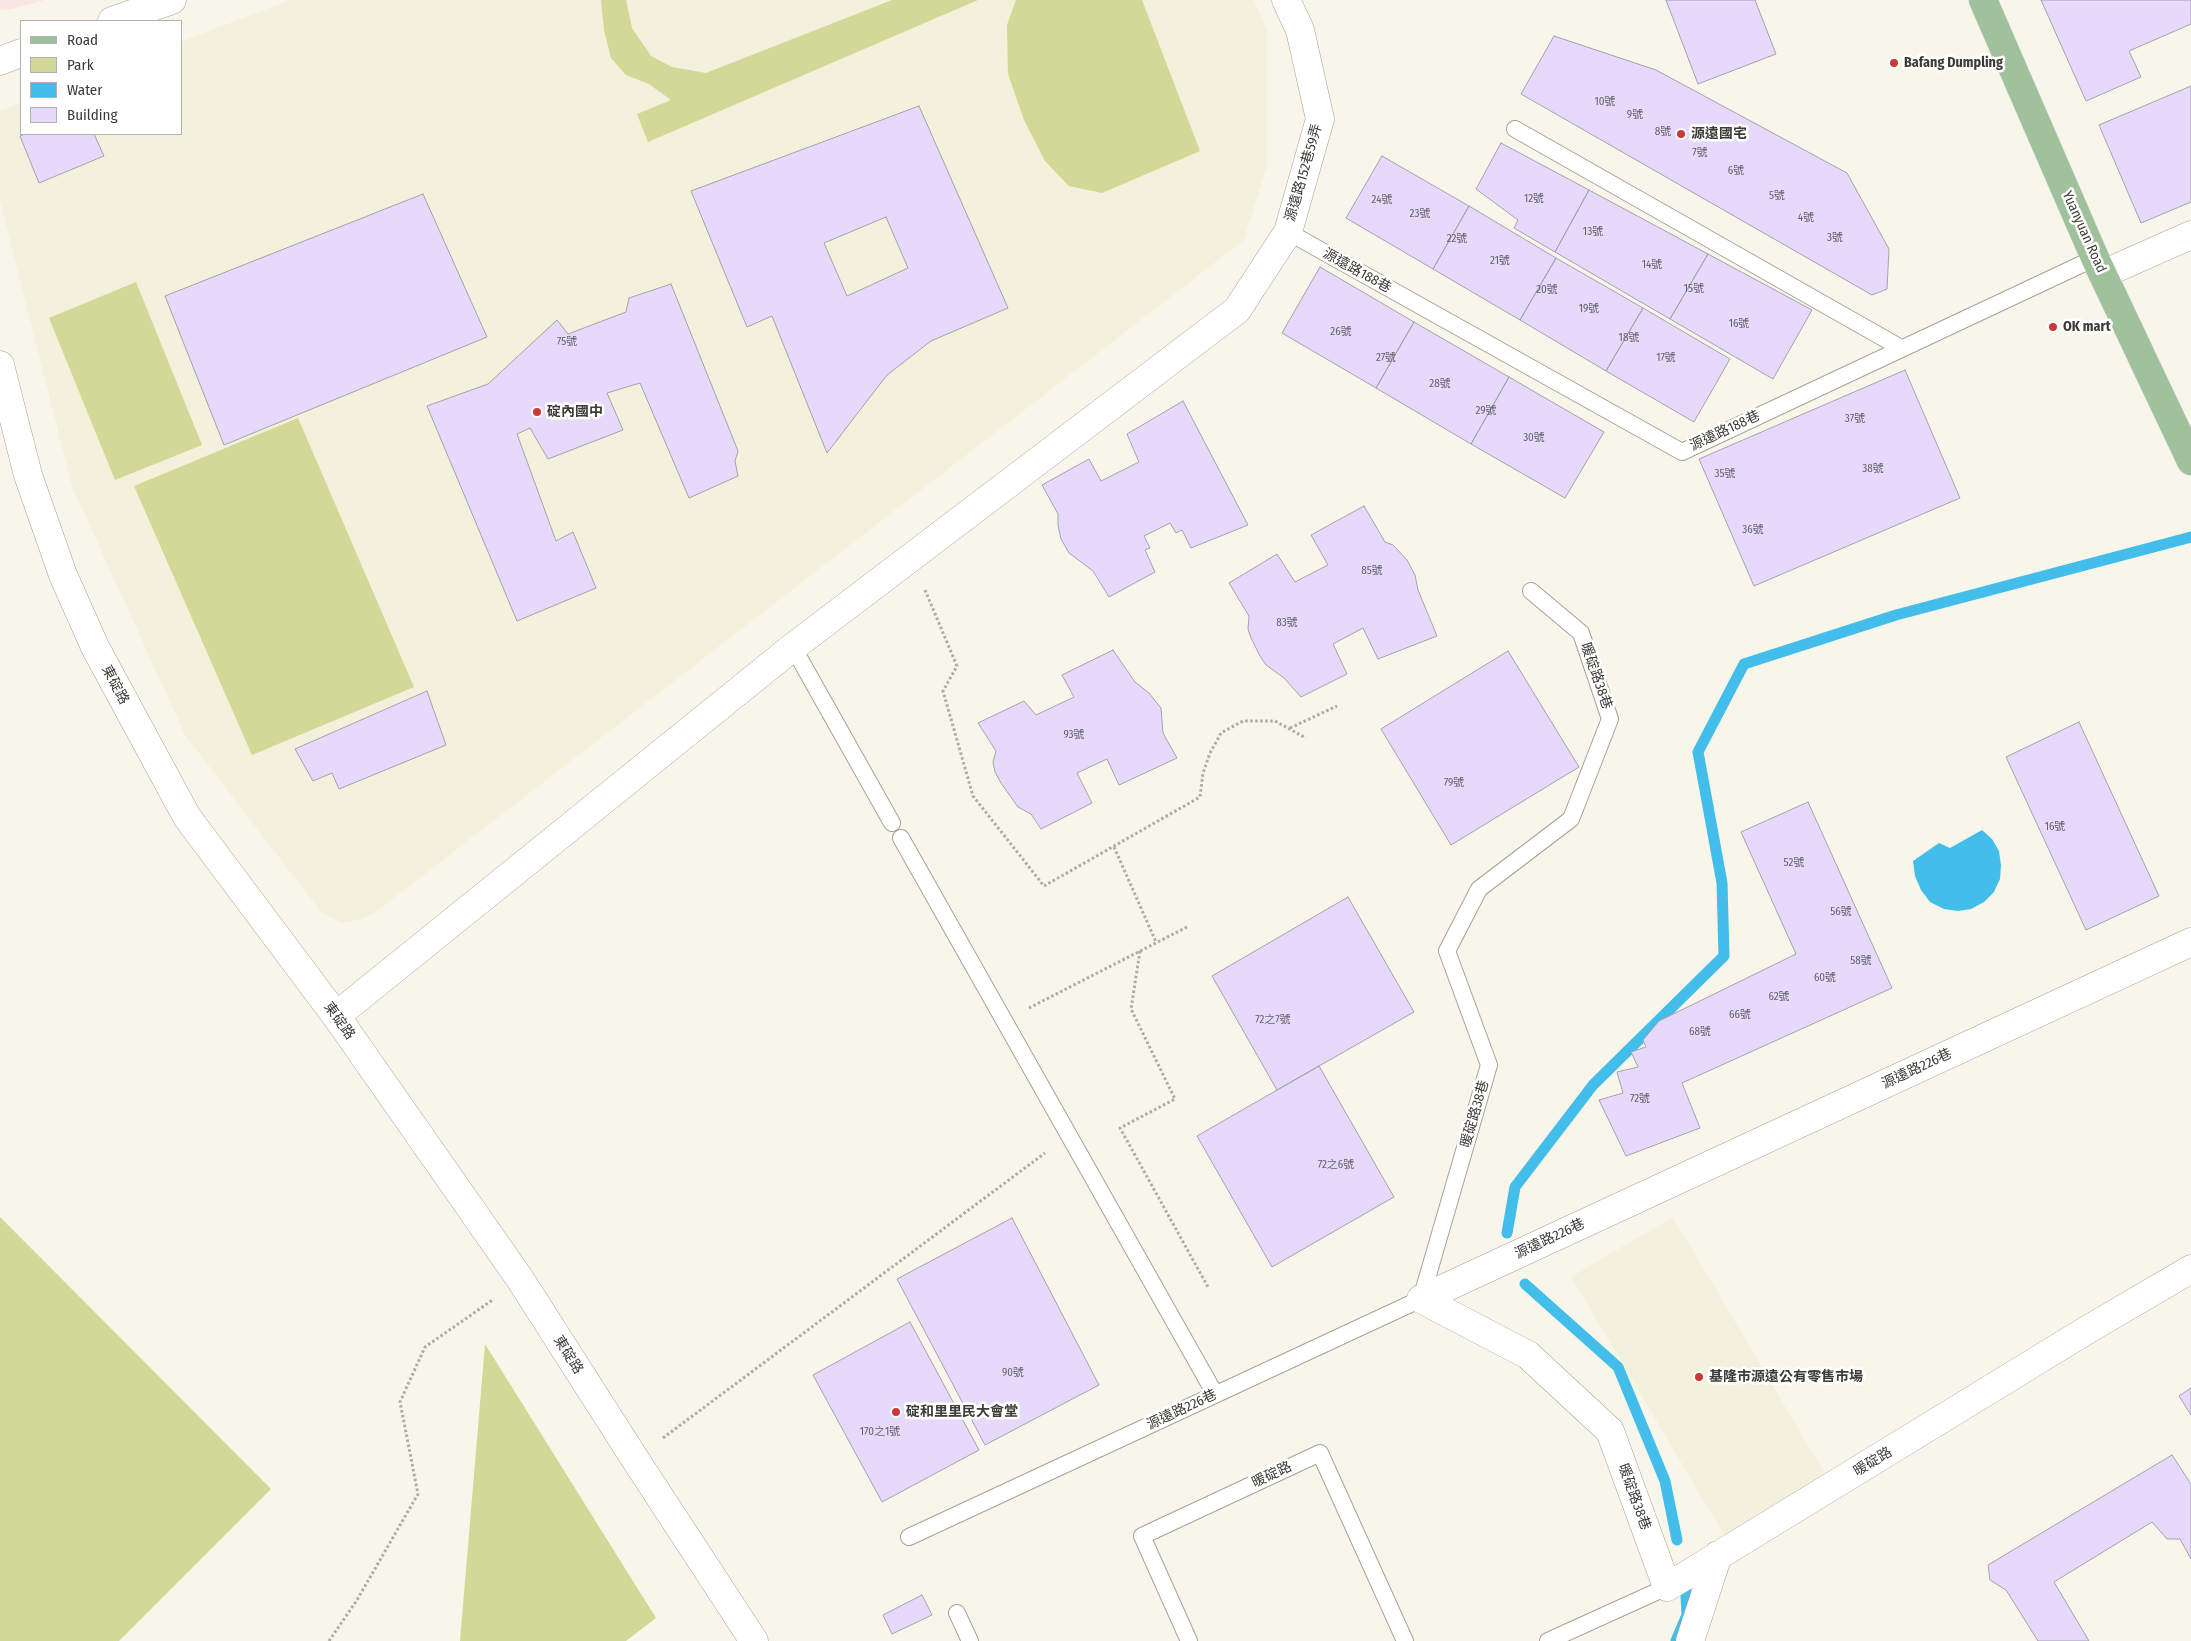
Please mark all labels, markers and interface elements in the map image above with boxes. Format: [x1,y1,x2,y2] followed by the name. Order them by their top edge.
[20,20,182,135] legend
[67,31,98,49] text: Road
[1904,55,2003,71] place label: Bafang Dumpling
[67,56,94,74] text: Park
[1888,57,1900,69] marker: Bafang Dumpling
[67,81,102,99] text: Water
[1594,95,1616,109] house number: 10號
[67,106,118,124] text: Building
[1627,108,1643,122] house number: 9號
[1282,122,1326,224] street label: 源遠路152巷59弄
[1655,125,1671,139] house number: 8號
[1691,126,1747,142] place label: 源遠國宅
[1675,128,1687,140] marker: 源遠國宅
[1692,146,1708,160] house number: 7號
[1728,164,1744,178] house number: 6號
[2058,188,2110,276] street label: Yuanyuan Road
[1769,189,1785,203] house number: 5號
[1524,192,1544,206] house number: 12號
[1372,193,1392,207] house number: 24號
[1410,207,1430,221] house number: 23號
[1798,211,1814,225] house number: 4號
[1583,225,1603,239] house number: 13號
[1827,231,1843,245] house number: 3號
[1447,232,1467,246] house number: 22號
[1320,245,1394,297] street label: 源遠路188巷
[1490,254,1510,268] house number: 21號
[1642,258,1662,272] house number: 14號
[1684,282,1704,296] house number: 15號
[1536,283,1558,297] house number: 20號
[1579,302,1599,316] house number: 19號
[1729,317,1749,331] house number: 16號
[2063,319,2111,335] place label: OK mart
[2047,321,2059,333] marker: OK mart
[1330,325,1352,339] house number: 26號
[1619,331,1639,345] house number: 18號
[557,335,577,349] house number: 75號
[1376,351,1396,365] house number: 27號
[1656,351,1676,365] house number: 17號
[1429,377,1451,391] house number: 28號
[547,404,603,420] place label: 碇內國中
[1475,404,1497,418] house number: 29號
[531,406,543,418] marker: 碇內國中
[1687,407,1763,455] street label: 源遠路188巷
[1845,412,1865,426] house number: 37號
[1523,431,1545,445] house number: 30號
[1862,462,1884,476] house number: 38號
[1714,467,1736,481] house number: 35號
[1742,523,1764,537] house number: 36號
[1361,564,1383,578] house number: 85號
[1276,616,1298,630] house number: 83號
[1577,640,1615,712] street label: 暖碇路38巷
[98,663,132,707] street label: 東碇路
[1063,728,1085,742] house number: 93號
[1444,776,1464,790] house number: 79號
[2045,820,2065,834] house number: 16號
[1784,856,1804,870] house number: 52號
[1830,905,1852,919] house number: 56號
[1850,954,1872,968] house number: 58號
[1814,971,1836,985] house number: 60號
[1768,990,1790,1004] house number: 62號
[320,999,358,1043] street label: 東碇路
[1729,1008,1751,1022] house number: 66號
[1255,1013,1291,1027] house number: 72之7號
[1689,1025,1711,1039] house number: 68號
[1879,1045,1955,1093] street label: 源遠路226巷
[1457,1078,1493,1150] street label: 暖碇路38巷
[1630,1092,1650,1106] house number: 72號
[1318,1158,1354,1172] house number: 72之6號
[1512,1215,1588,1263] street label: 源遠路226巷
[550,1333,586,1377] street label: 東碇路
[1002,1366,1024,1380] house number: 90號
[1709,1369,1863,1385] place label: 基隆市源遠公有零售市場
[1693,1371,1705,1383] marker: 基隆市源遠公有零售市場
[1144,1386,1220,1434] street label: 源遠路226巷
[906,1404,1018,1420] place label: 碇和里里民大會堂
[890,1406,902,1418] marker: 碇和里里民大會堂
[860,1425,900,1439] house number: 170之1號
[1851,1444,1895,1480] street label: 暖碇路
[1249,1459,1295,1491] street label: 暖碇路
[1614,1462,1654,1532] street label: 暖碇路38巷

